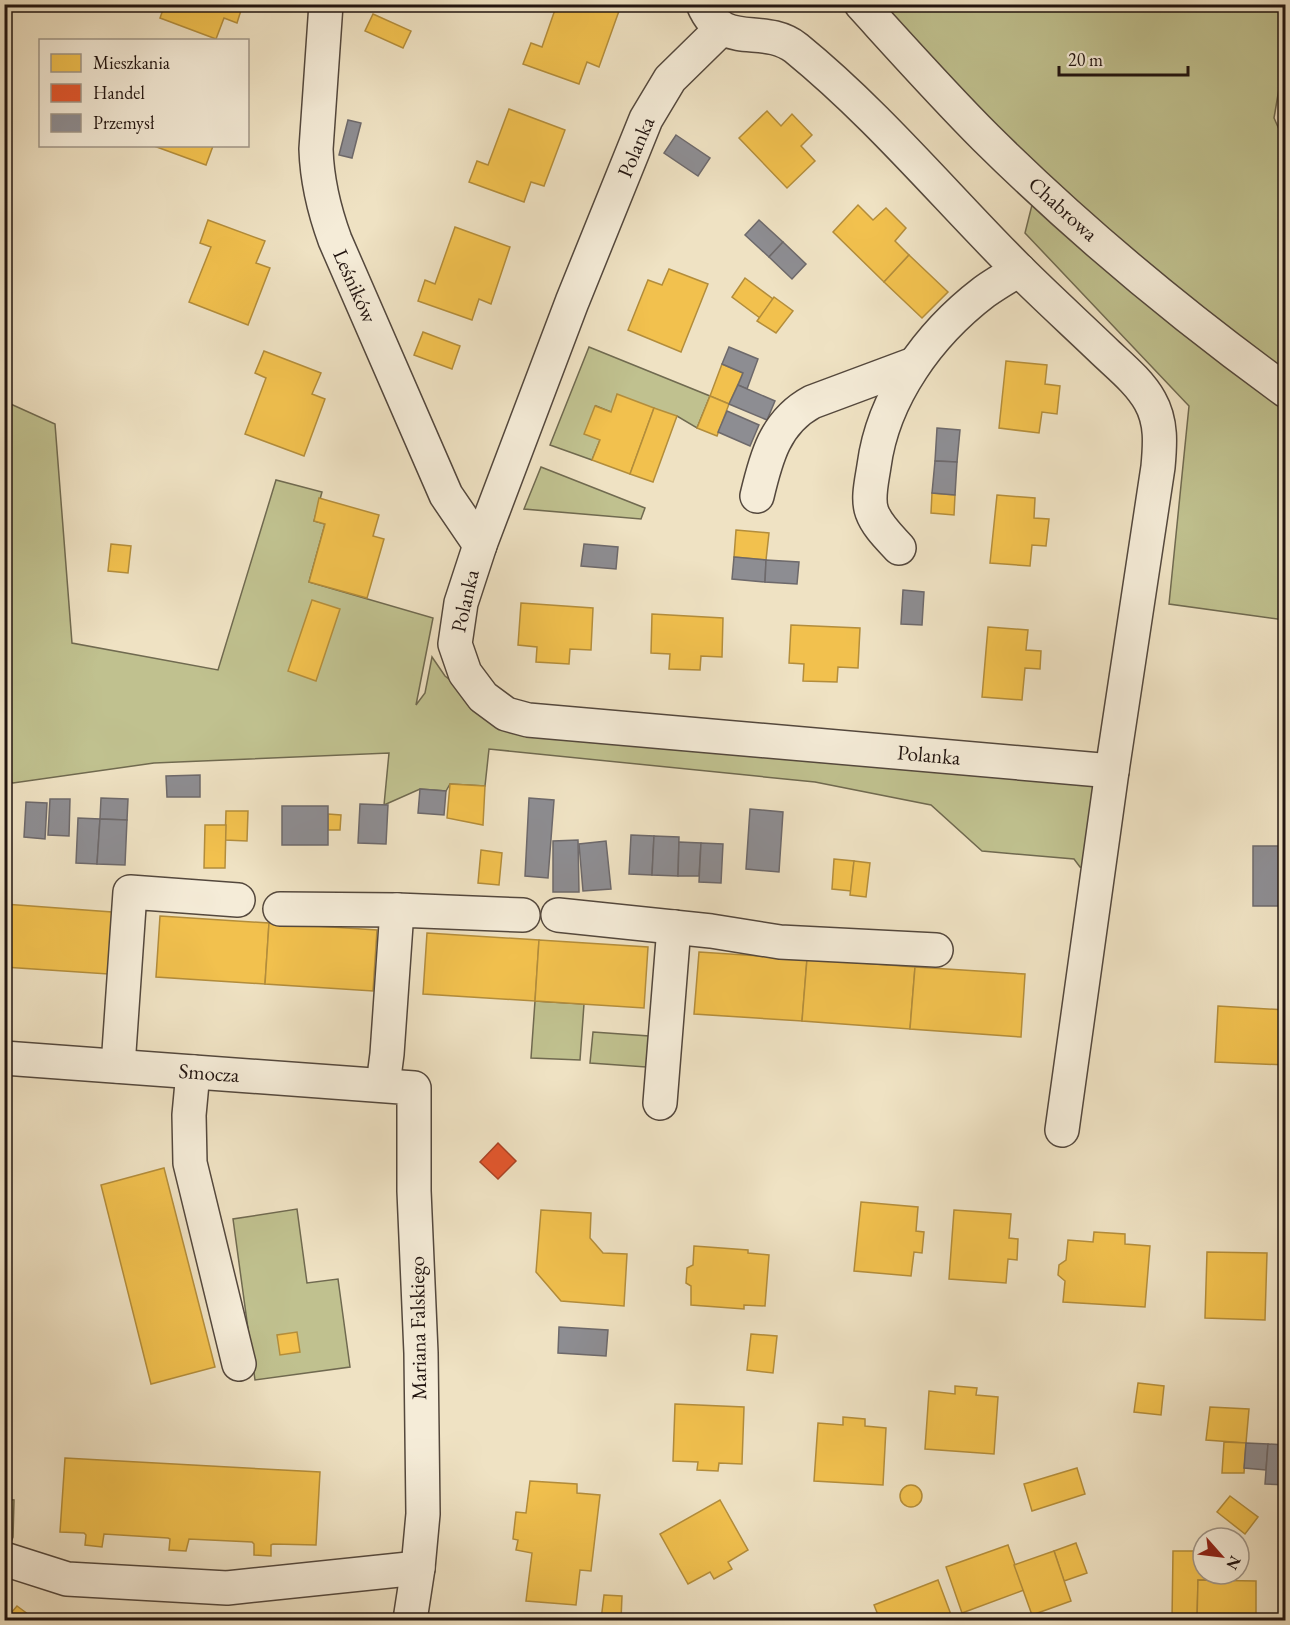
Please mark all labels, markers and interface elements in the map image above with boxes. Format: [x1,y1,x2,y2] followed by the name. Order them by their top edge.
[39,39,249,147] legend
[1059,39,1188,77] scale bar
[1068,48,1103,71] text: 20 m
[93,51,171,74] text: Mieszkania
[93,81,145,104] text: Handel
[93,111,155,134] text: Przemysł
[611,112,661,181] street label: Polanka
[1023,170,1104,247] street label: Chabrowa
[327,245,384,327] street label: Leśników
[444,566,485,635] street label: Polanka
[896,738,962,771] street label: Polanka
[178,1057,241,1088] street label: Smocza
[403,1256,432,1400] street label: Mariana Falskiego
[1191,1526,1251,1586] north arrow
[1221,1552,1246,1573] text: N

